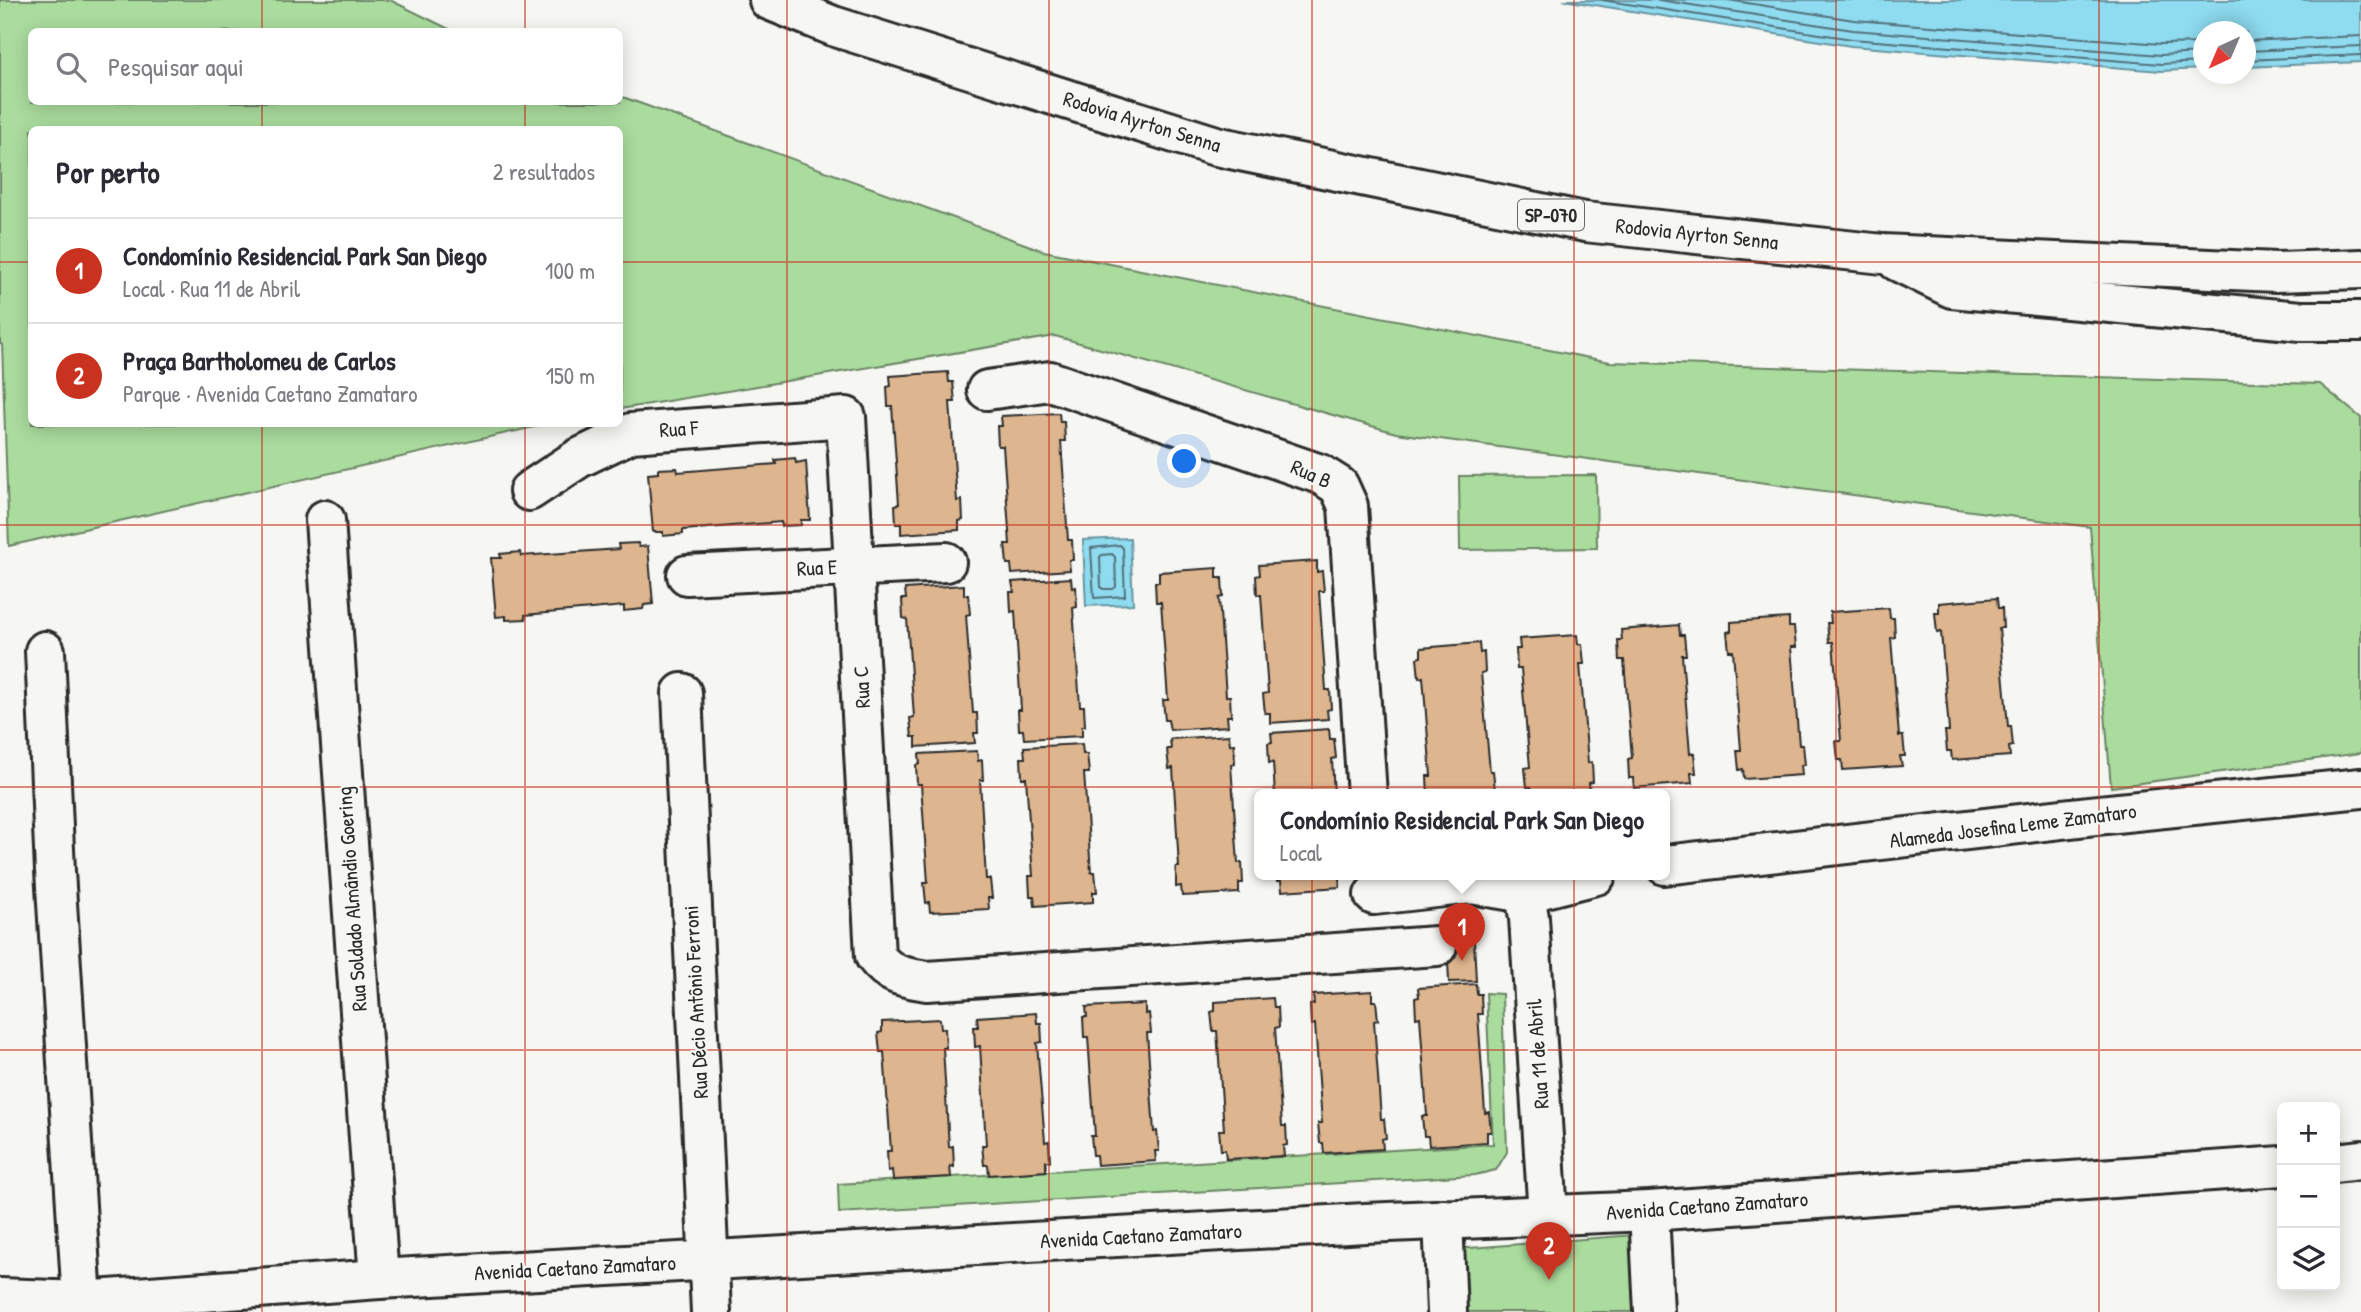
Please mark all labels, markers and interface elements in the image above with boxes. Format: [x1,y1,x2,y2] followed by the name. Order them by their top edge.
[2193,21,2256,84] north arrow
[28,28,623,105] search box
[52,48,90,86] icon: search
[108,49,244,84] text: Pesquisar aqui
[1060,84,1224,159] street label: Rodovia Ayrton Senna
[56,152,160,192] text: Por perto
[493,156,595,187] text: 2 resultados
[1518,200,1584,230] road number: SP-070
[1614,211,1780,256] street label: Rodovia Ayrton Senna
[123,238,487,273] text: Condomínio Residencial Park San Diego
[75,255,83,286] text: 1
[545,255,595,286] text: 100 m
[123,273,300,304] text: Local · Rua 11 de Abril
[123,343,396,378] text: Praça Bartholomeu de Carlos
[74,360,84,391] text: 2
[546,360,595,391] text: 150 m
[123,378,418,409] text: Parque · Avenida Caetano Zamataro
[659,413,700,444] street label: Rua F
[1167,444,1201,478] your location
[1286,452,1336,495] street label: Rua B
[796,552,838,583] street label: Rua E
[846,665,877,709] street label: Rua C
[329,786,374,1012] street label: Rua Soldado Almândio Goering
[1254,789,1670,880] popup
[1888,796,2138,855] street label: Alameda Josefina Leme Zamataro
[1280,802,1644,837] text: Condomínio Residencial Park San Diego
[1280,837,1322,868] text: Local
[1439,903,1485,961] pin: 1
[676,905,715,1099] street label: Rua Décio Antônio Ferroni
[1519,998,1556,1110] street label: Rua 11 de Abril
[2277,1102,2340,1291] map controls
[2277,1102,2340,1165] button: +
[2277,1165,2340,1228] button: −
[1605,1184,1809,1227] street label: Avenida Caetano Zamataro
[1039,1216,1243,1255] street label: Avenida Caetano Zamataro
[1526,1222,1572,1280] pin: 2
[2277,1228,2340,1291] button: layers
[473,1248,677,1287] street label: Avenida Caetano Zamataro

